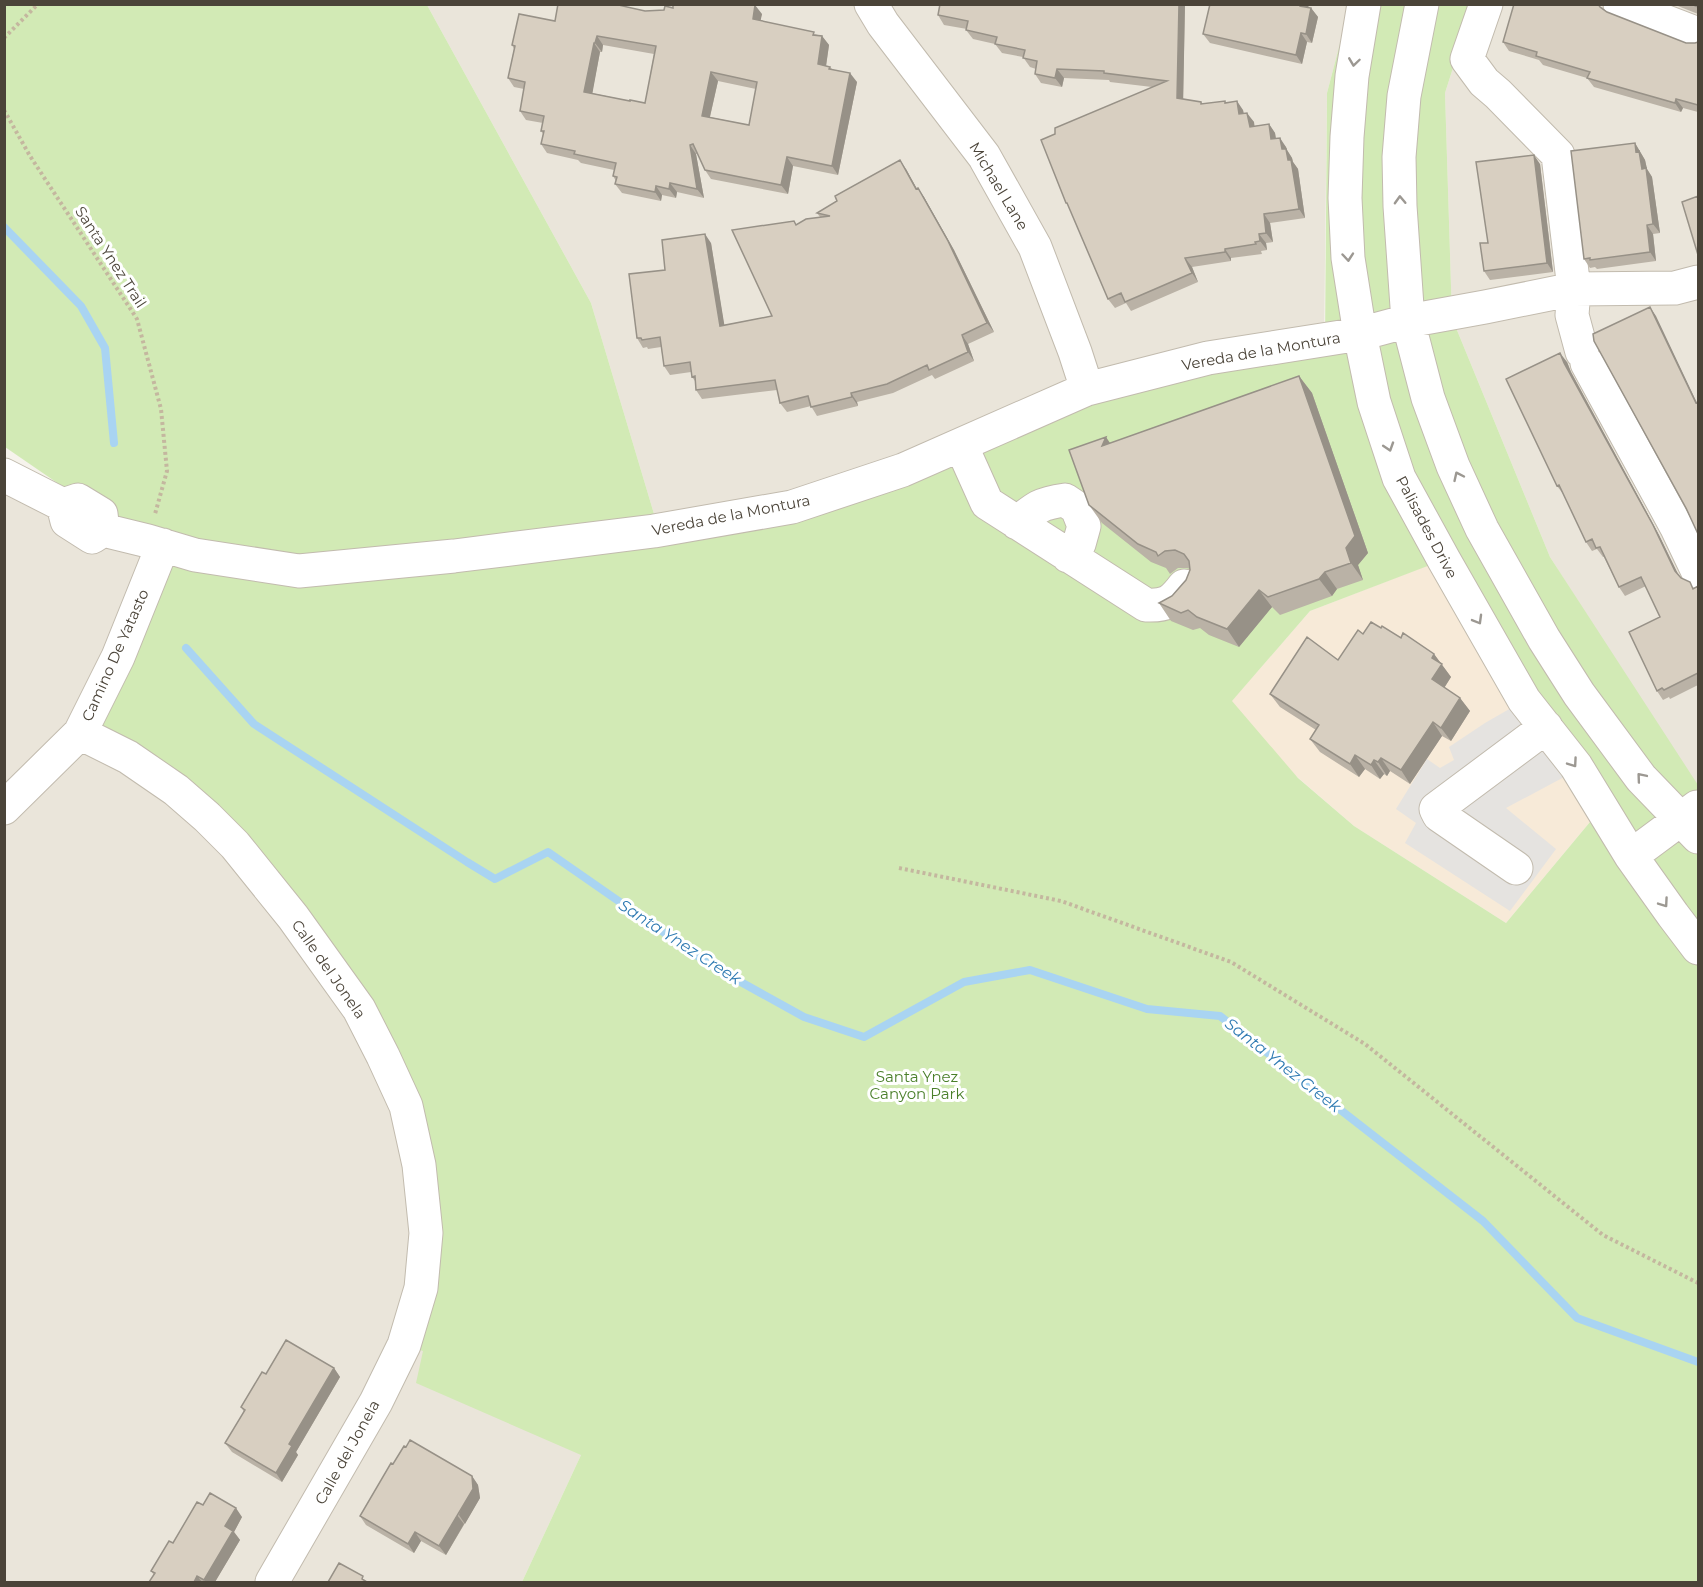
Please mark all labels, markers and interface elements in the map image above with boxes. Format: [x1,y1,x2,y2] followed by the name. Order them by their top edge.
[1349,58,1361,67] one-way arrow
[965,138,1033,234] street label: Michael Lane
[1394,195,1407,204] one-way arrow
[71,203,151,311] street label: Santa Ynez Trail
[1341,252,1354,261] one-way arrow
[1180,328,1342,374] street label: Vereda de la Montura
[1381,441,1394,452] one-way arrow
[1392,472,1462,582] street label: Palisades Drive
[1453,472,1465,483] one-way arrow
[650,490,812,540] street label: Vereda de la Montura
[77,586,153,724] street label: Camino De Yatasto
[1471,614,1482,624] one-way arrow
[1566,756,1577,767] one-way arrow
[1638,773,1649,784] one-way arrow
[615,895,746,989] water label: Santa Ynez Creek
[1657,896,1668,907] one-way arrow
[288,916,370,1022] street label: Calle del Jonela
[1221,1014,1346,1117] water label: Santa Ynez Creek
[870,1067,964,1103] park label: Santa Ynez Canyon Park
[310,1396,384,1508] street label: Calle del Jonela

